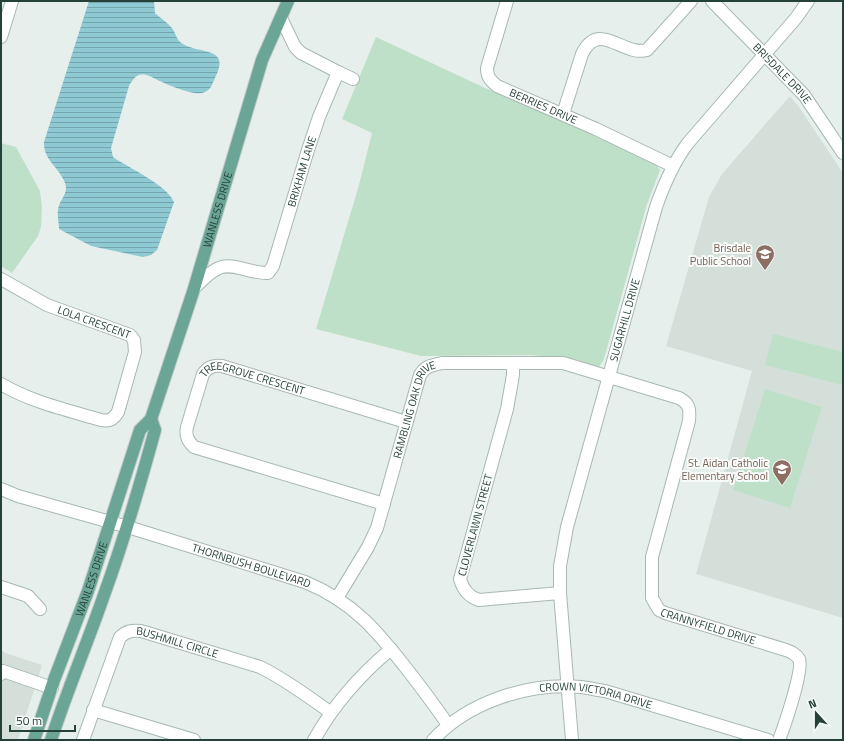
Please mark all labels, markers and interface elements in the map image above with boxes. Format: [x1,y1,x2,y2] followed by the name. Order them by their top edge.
[749,39,816,107] street label: BRISDALE DRIVE
[507,84,580,128] street label: BERRIES DRIVE
[283,134,320,209] street label: BRIXHAM LANE
[199,170,236,249] street label: WANLESS DRIVE
[690,240,751,269] place label: Brisdale Public School
[754,243,776,271] school or university icon: Brisdale Public School
[605,277,644,363] street label: SUGARHILL DRIVE
[55,301,133,343] street label: LOLA CRESCENT
[389,357,437,460] street label: RAMBLING OAK DRIVE
[195,358,307,399] street label: TREEGROVE CRESCENT
[681,455,768,484] place label: St. Aidan Catholic Elementary School
[771,458,793,486] school or university icon: St. Aidan Catholic Elementary School
[454,472,496,578] street label: CLOVERLAWN STREET
[71,539,111,619] street label: WANLESS DRIVE
[190,539,313,592] street label: THORNBUSH BOULEVARD
[658,604,758,648] street label: CRANNYFIELD DRIVE
[136,623,220,662] street label: BUSHMILL CIRCLE
[538,678,654,713] street label: CROWN VICTORIA DRIVE
[796,693,836,733] north arrow
[806,695,819,712] text: N
[10,707,75,733] scale bar
[16,711,42,730] text: 50 m

